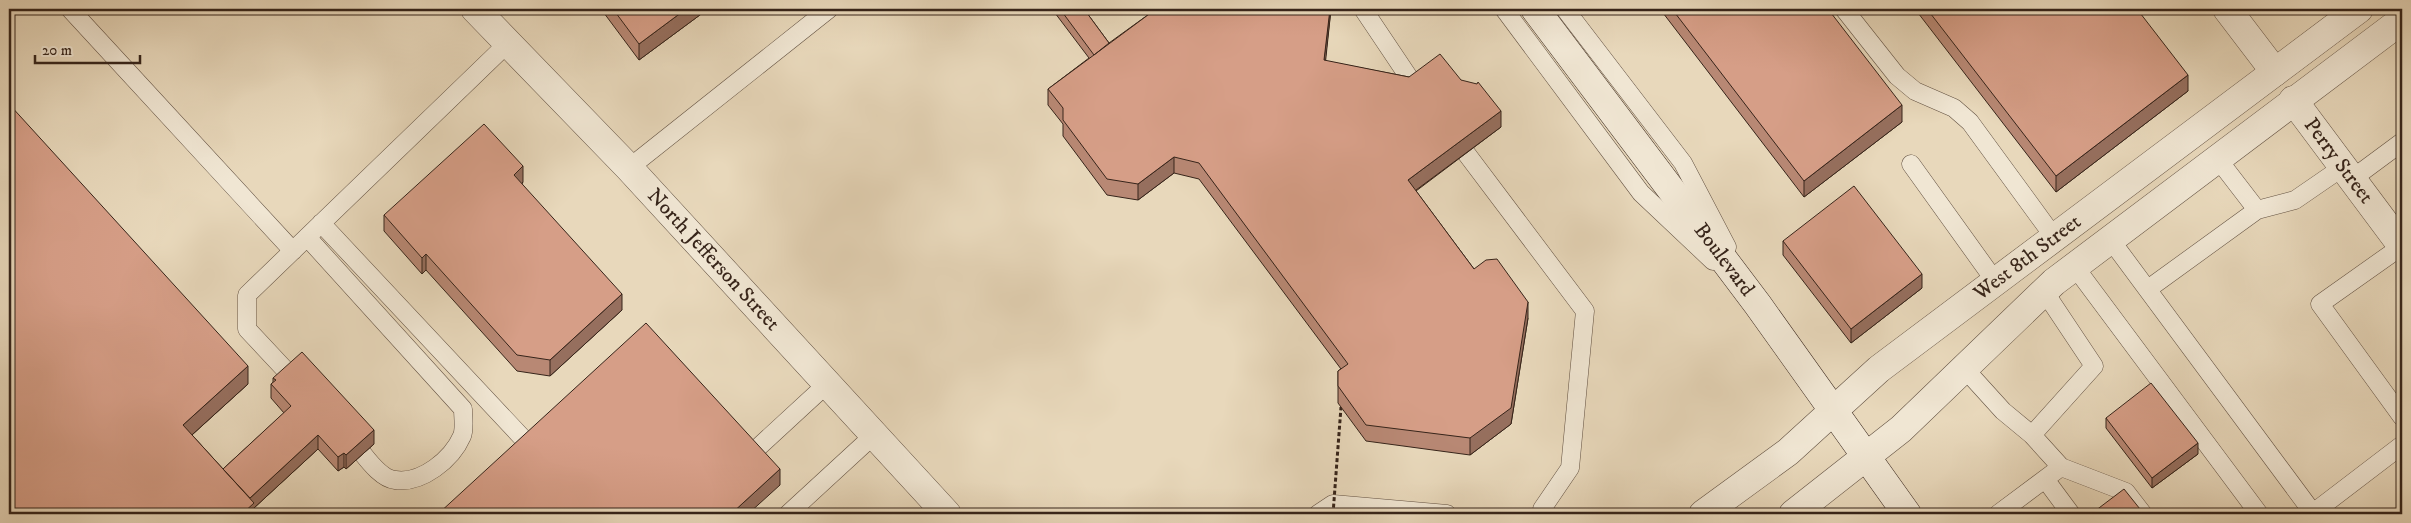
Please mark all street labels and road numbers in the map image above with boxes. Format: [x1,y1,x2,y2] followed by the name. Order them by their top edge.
[2298,113,2379,209] street label: Perry Street
[641,183,786,337] street label: North Jefferson Street
[1968,209,2087,307] street label: West 8th Street
[1688,218,1760,302] street label: Boulevard

